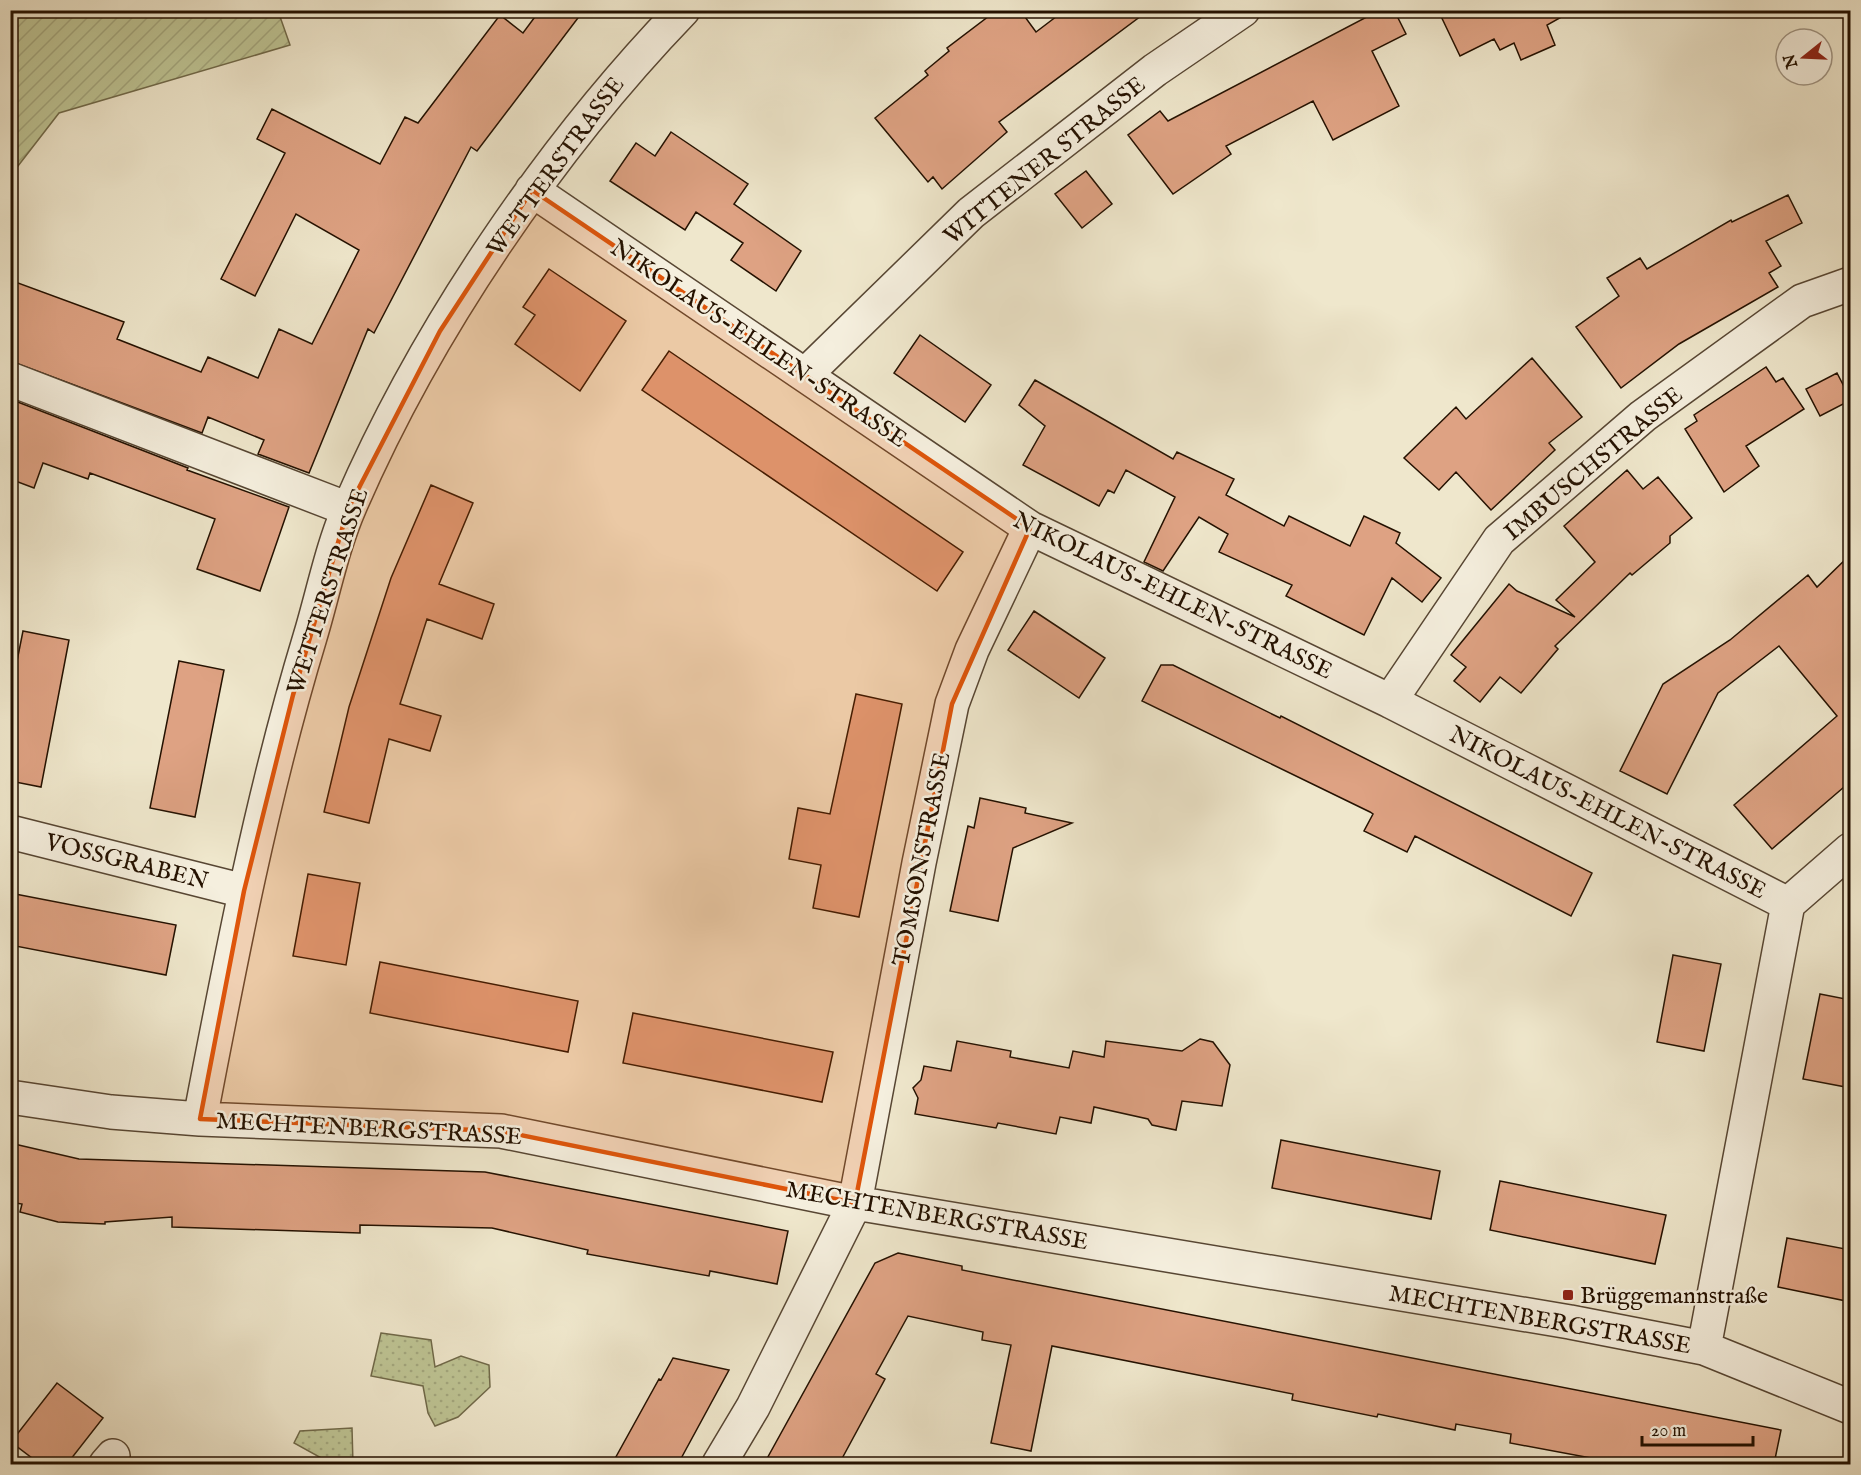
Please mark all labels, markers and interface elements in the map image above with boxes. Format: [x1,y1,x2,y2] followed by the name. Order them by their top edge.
[1774,27,1834,87] north arrow
[1780,51,1804,72] text: N
[938,70,1152,252] street label: WITTENER STRASSE
[480,71,632,263] street label: WETTERSTRASSE
[604,233,913,455] street label: NIKOLAUS-EHLEN-STRASSE
[1498,380,1690,548] street label: IMBUSCHSTRASSE
[280,484,376,698] street label: WETTERSTRASSE
[1007,505,1337,687] street label: NIKOLAUS-EHLEN-STRASSE
[1444,720,1771,907] street label: NIKOLAUS-EHLEN-STRASSE
[887,750,958,969] street label: TOMSONSTRASSE
[41,827,211,898] street label: VOSSGRABEN
[215,1106,523,1153] street label: MECHTENBERGSTRASSE
[783,1175,1090,1258] street label: MECHTENBERGSTRASSE
[1386,1279,1693,1362] street label: MECHTENBERGSTRASSE
[1580,1281,1768,1312] place label: Brüggemannstraße
[1561,1288,1575,1302] marker: Brüggemannstraße
[1642,1409,1753,1447] scale bar
[1651,1420,1686,1443] text: 20 m

